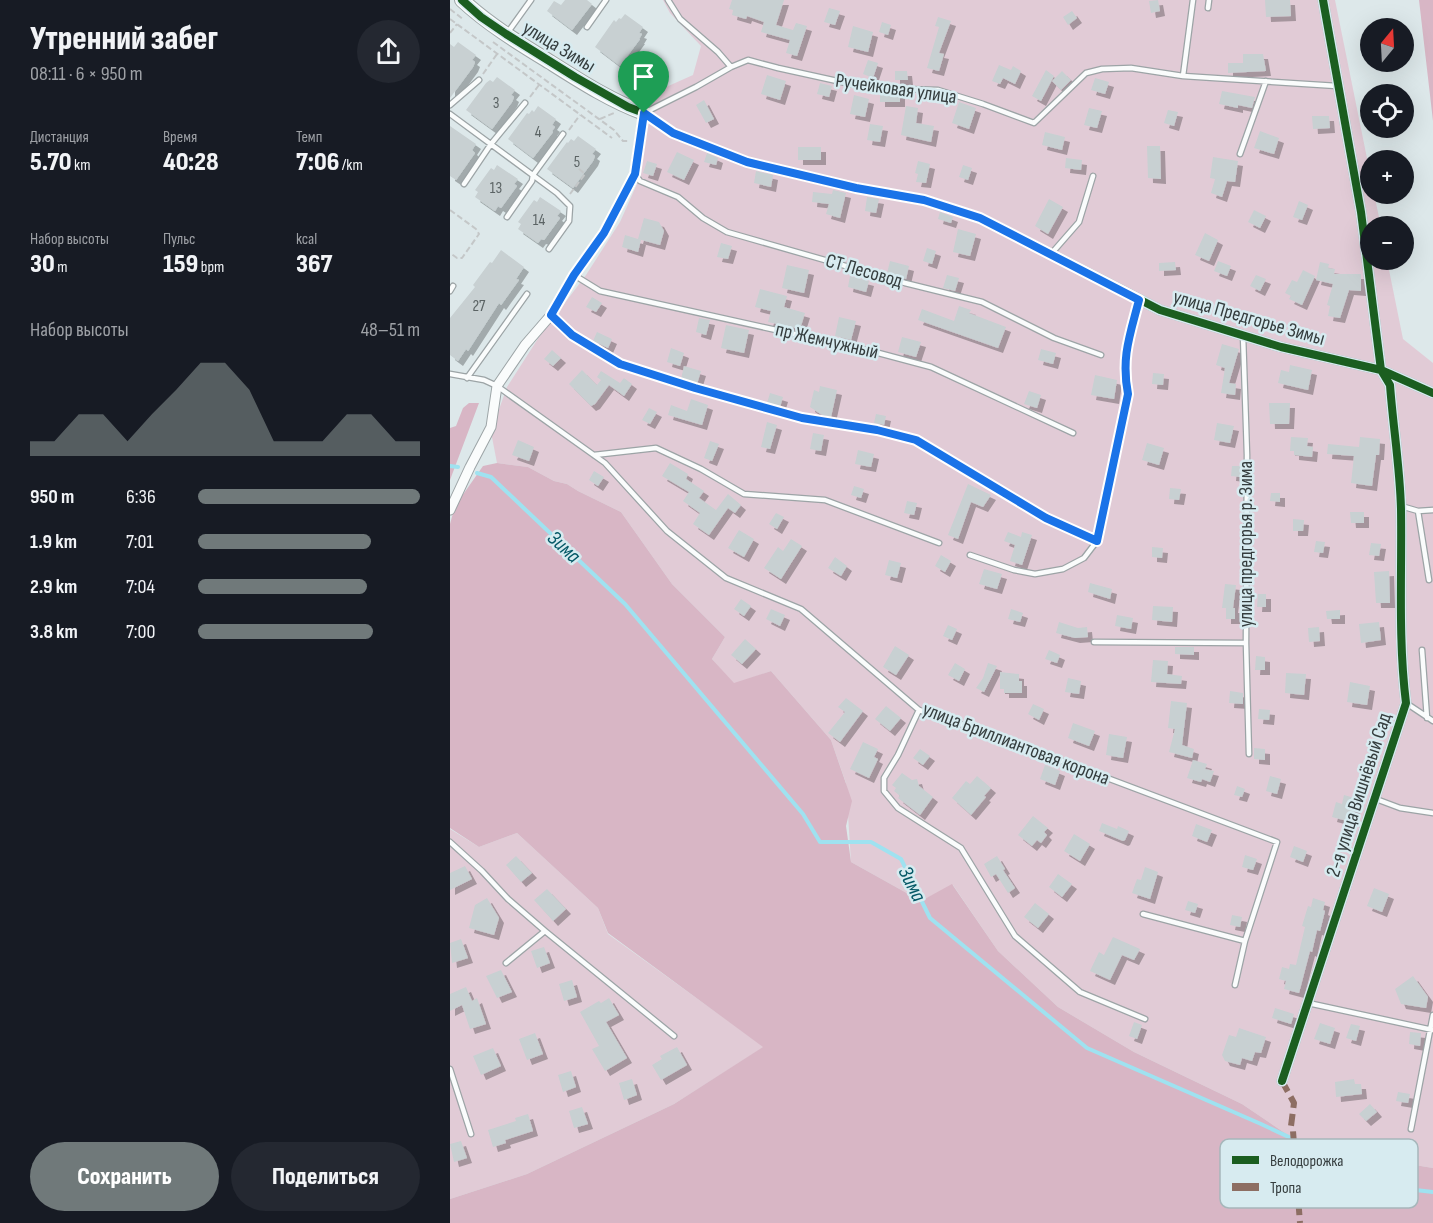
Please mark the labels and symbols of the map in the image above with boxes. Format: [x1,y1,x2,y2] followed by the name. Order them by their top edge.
[518,16,600,78] street label: улица Зимы
[1360,18,1414,72] north arrow
[618,51,669,113] pin
[834,69,958,109] street label: Ручейковая улица
[493,94,499,113] house number: 3
[535,123,542,142] house number: 4
[574,153,580,172] house number: 5
[490,179,502,198] house number: 13
[533,211,545,230] house number: 14
[823,249,906,294] street label: СТ Лесовод
[1170,285,1328,351] street label: улица Предгорье Зимы
[472,297,486,316] house number: 27
[773,318,881,364] street label: пр Жемчужный
[1234,461,1258,627] street label: улица предгорья р. Зима
[542,525,586,569] water label: Зима
[919,697,1113,791] street label: улица Бриллиантовая корона
[1321,709,1397,880] street label: 2-я улица Вишнёвый Сад
[893,862,932,906] water label: Зима
[1220,1139,1418,1208] legend
[1270,1152,1343,1171] text: Велодорожка
[1270,1179,1301,1198] text: Тропа

